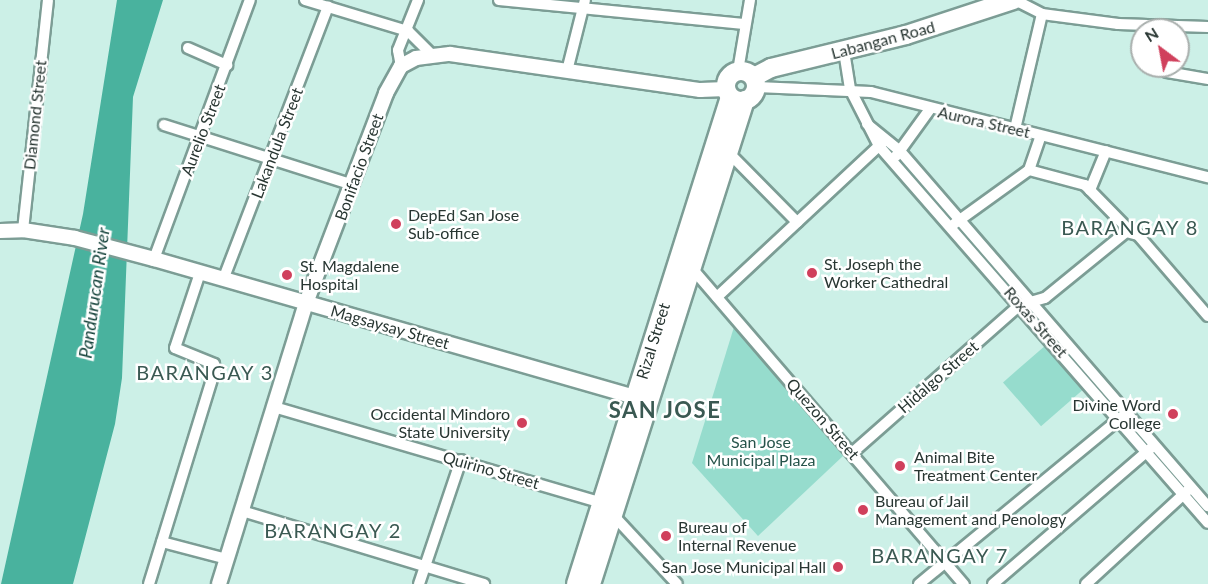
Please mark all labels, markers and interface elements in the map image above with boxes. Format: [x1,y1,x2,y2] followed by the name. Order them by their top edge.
[829,17,937,63] street label: Labangan Road
[1130,18,1190,78] north arrow
[1141,23,1162,45] text: N
[20,59,50,171] street label: Diamond Street
[177,82,229,178] street label: Aurelio Street
[247,85,307,201] street label: Lakandula Street
[936,102,1032,142] street label: Aurora Street
[331,111,387,223] street label: Bonifacio Street
[408,205,520,243] place label: DepEd San Jose Sub-office
[1061,215,1199,239] district label: BARANGAY 8
[389,217,403,231] marker: DepEd San Jose Sub-office
[74,226,114,360] water label: Pandurucan River
[824,254,949,292] place label: St. Joseph the Worker Cathedral
[300,256,399,294] place label: St. Magdalene Hospital
[278,266,296,284] marker: St. Magdalene Hospital
[805,266,819,280] marker: St. Joseph the Worker Cathedral
[1000,283,1072,361] street label: Roxas Street
[632,300,674,382] street label: Rizal Street
[328,301,452,353] street label: Magsaysay Street
[894,337,982,417] street label: Hidalgo Street
[136,360,274,384] district label: BARANGAY 3
[783,374,863,464] street label: Quezon Street
[1072,395,1161,433] place label: Divine Word College
[608,397,722,423] district label: SAN JOSE
[370,404,510,442] place label: Occidental Mindoro State University
[1166,407,1180,421] marker: Divine Word College
[515,416,529,430] marker: Occidental Mindoro State University
[706,432,816,470] park label: San Jose Municipal Plaza
[441,447,541,493] street label: Quirino Street
[914,447,1037,485] place label: Animal Bite Treatment Center
[891,457,909,475] marker: Animal Bite Treatment Center
[875,491,1066,529] place label: Bureau of Jail Management and Penology
[856,503,870,517] marker: Bureau of Jail Management and Penology
[678,517,796,555] place label: Bureau of Internal Revenue
[264,518,402,542] district label: BARANGAY 2
[659,529,673,543] marker: Bureau of Internal Revenue
[871,543,1009,567] district label: BARANGAY 7
[661,557,826,577] place label: San Jose Municipal Hall
[831,560,845,574] marker: San Jose Municipal Hall

